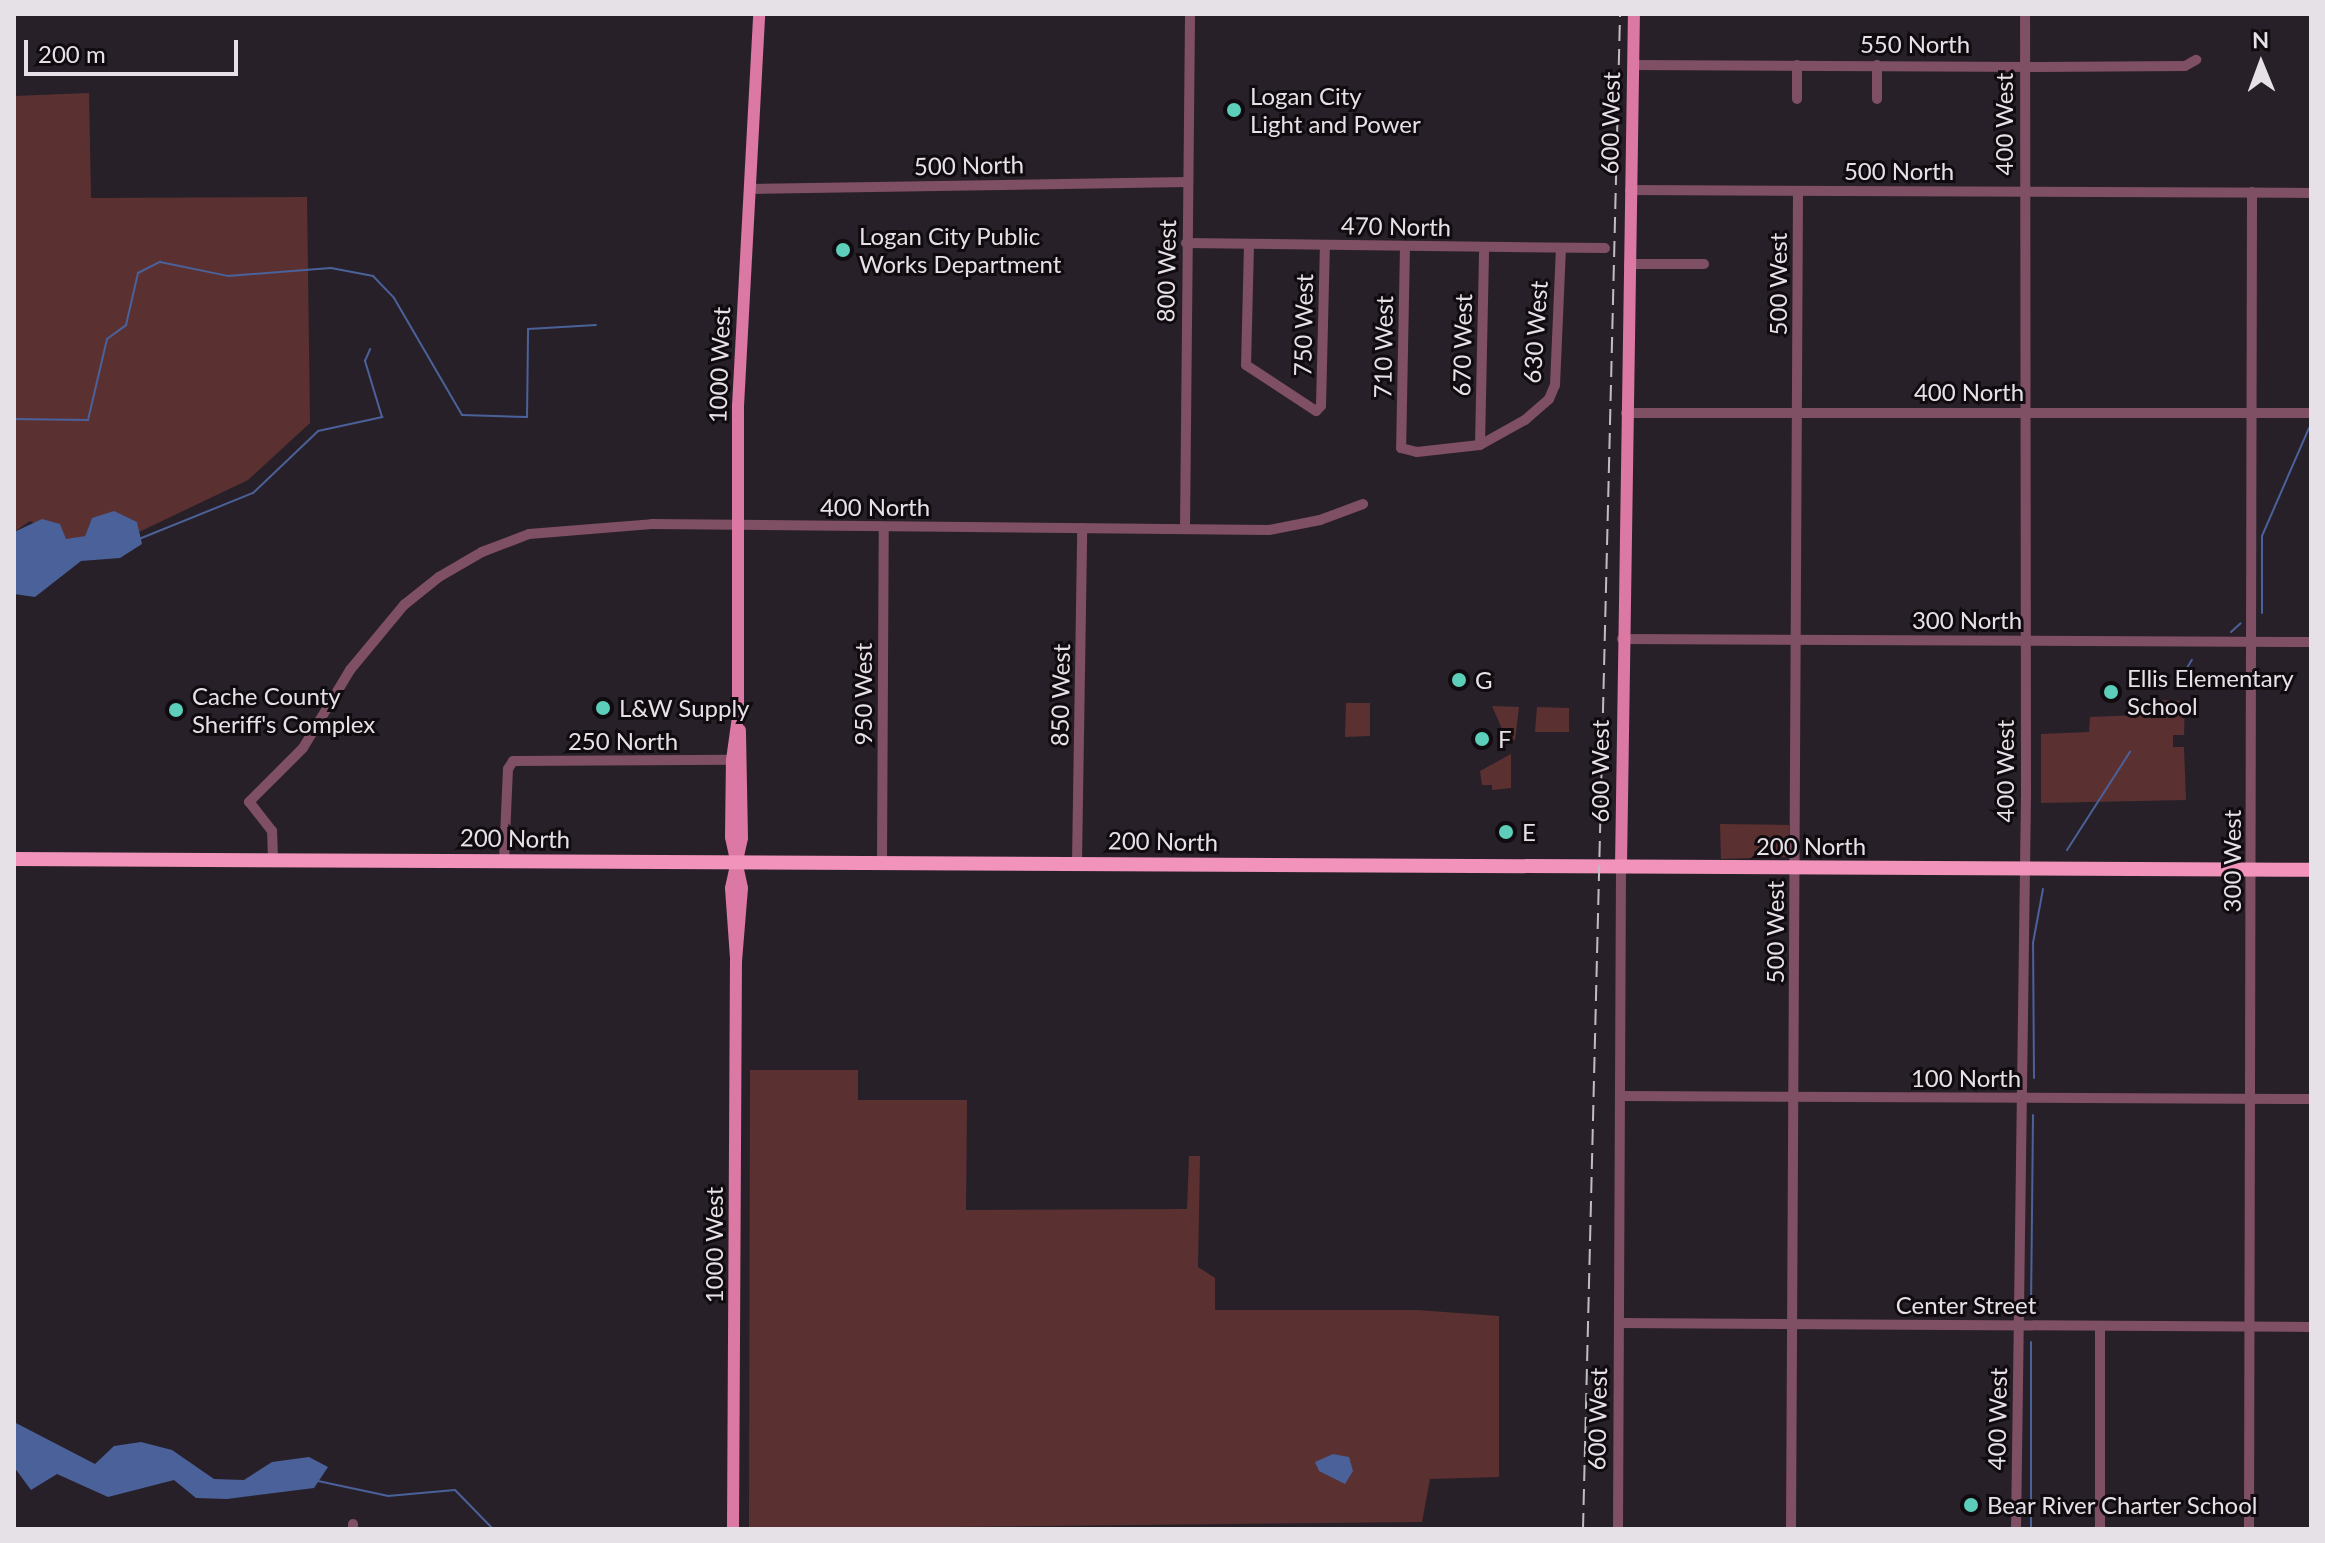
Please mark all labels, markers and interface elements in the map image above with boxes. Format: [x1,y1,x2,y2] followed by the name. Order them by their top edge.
[28,24,242,74] scale bar
[2221,24,2301,104] north arrow
[2252,26,2269,53] text: N
[1860,30,1970,58] street label: 550 North
[38,39,106,68] text: 200 m
[1595,71,1625,175] street label: 600 West
[1990,72,2018,176] street label: 400 West
[1250,82,1421,138] place label: Logan City Light and Power
[1225,101,1243,119] marker: Logan City Light and Power
[914,150,1024,180] street label: 500 North
[1844,157,1954,185] street label: 500 North
[1341,211,1451,241] street label: 470 North
[1151,219,1181,323] street label: 800 West
[859,222,1061,278] place label: Logan City Public Works Department
[1764,232,1792,336] street label: 500 West
[834,241,852,259] marker: Logan City Public Works Department
[1288,273,1318,377] street label: 750 West
[1517,280,1553,384] street label: 630 West
[1447,293,1477,397] street label: 670 West
[1368,295,1398,399] street label: 710 West
[703,306,735,424] street label: 1000 West
[1914,378,2024,406] street label: 400 North
[820,493,930,521] street label: 400 North
[1912,606,2022,634] street label: 300 North
[849,642,877,746] street label: 950 West
[1045,643,1075,747] street label: 850 West
[2127,664,2294,720] place label: Ellis Elementary School
[1475,666,1493,694] place label: G
[1450,671,1468,689] marker: G
[192,682,375,738] place label: Cache County Sheriff's Complex
[2102,683,2120,701] marker: Ellis Elementary School
[619,694,750,722] place label: L&W Supply
[594,699,612,717] marker: L&W Supply
[167,701,185,719] marker: Cache County Sheriff's Complex
[1586,719,1614,823] street label: 600 West
[1991,719,2019,823] street label: 400 West
[1498,725,1512,753] place label: F
[568,727,678,755] street label: 250 North
[1473,730,1491,748] marker: F
[2218,809,2246,913] street label: 300 West
[1522,818,1536,846] place label: E
[460,823,570,853] street label: 200 North
[1497,823,1515,841] marker: E
[1108,826,1218,856] street label: 200 North
[1756,832,1866,860] street label: 200 North
[1761,880,1789,984] street label: 500 West
[1911,1064,2021,1092] street label: 100 North
[700,1187,728,1303] street label: 1000 West
[1896,1291,2036,1319] street label: Center Street
[1582,1367,1612,1471] street label: 600 West
[1982,1367,2012,1471] street label: 400 West
[1987,1491,2259,1519] place label: Bear River Charter School
[1962,1496,1980,1514] marker: Bear River Charter School

